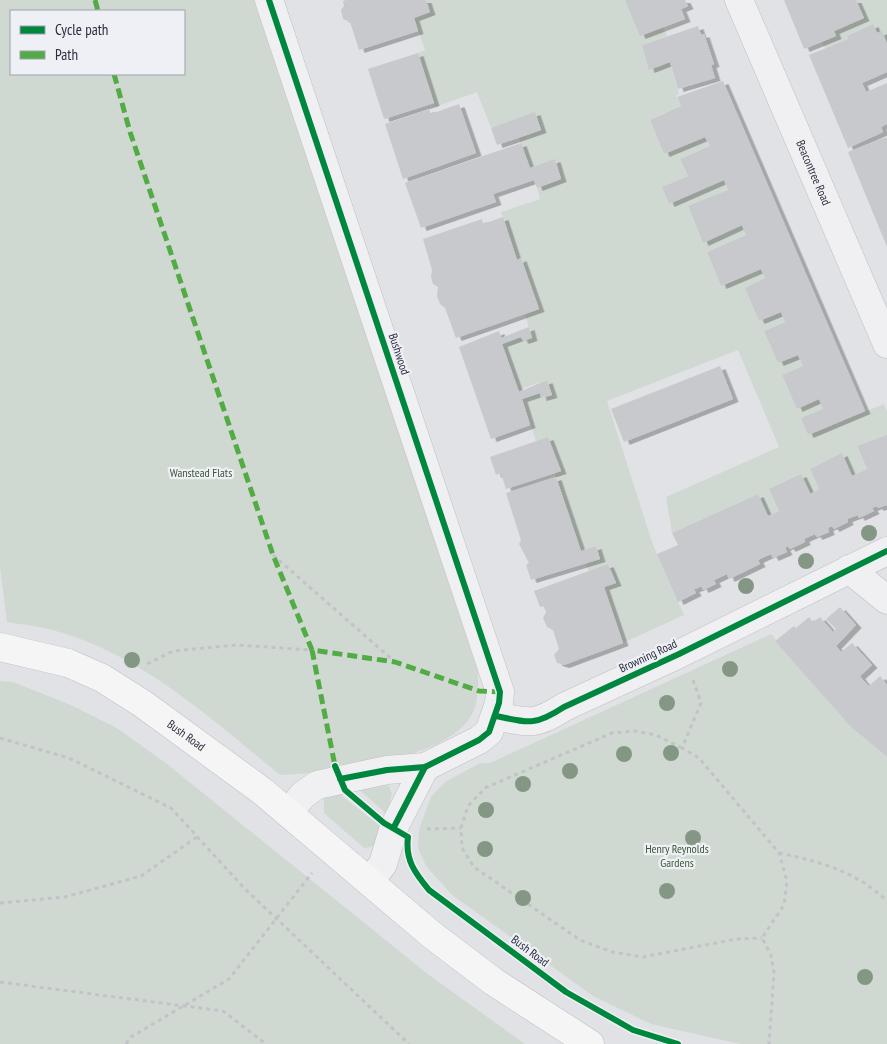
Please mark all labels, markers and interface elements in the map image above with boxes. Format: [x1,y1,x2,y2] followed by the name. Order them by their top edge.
[10,10,185,75] legend
[55,20,108,39] text: Cycle path
[55,45,78,64] text: Path
[793,138,834,207] street label: Beacontree Road
[386,331,413,376] street label: Bushwood
[170,465,232,480] park label: Wanstead Flats
[616,636,679,676] street label: Browning Road
[165,716,208,754] street label: Bush Road
[645,841,709,870] park label: Henry Reynolds Gardens
[509,932,552,970] street label: Bush Road

